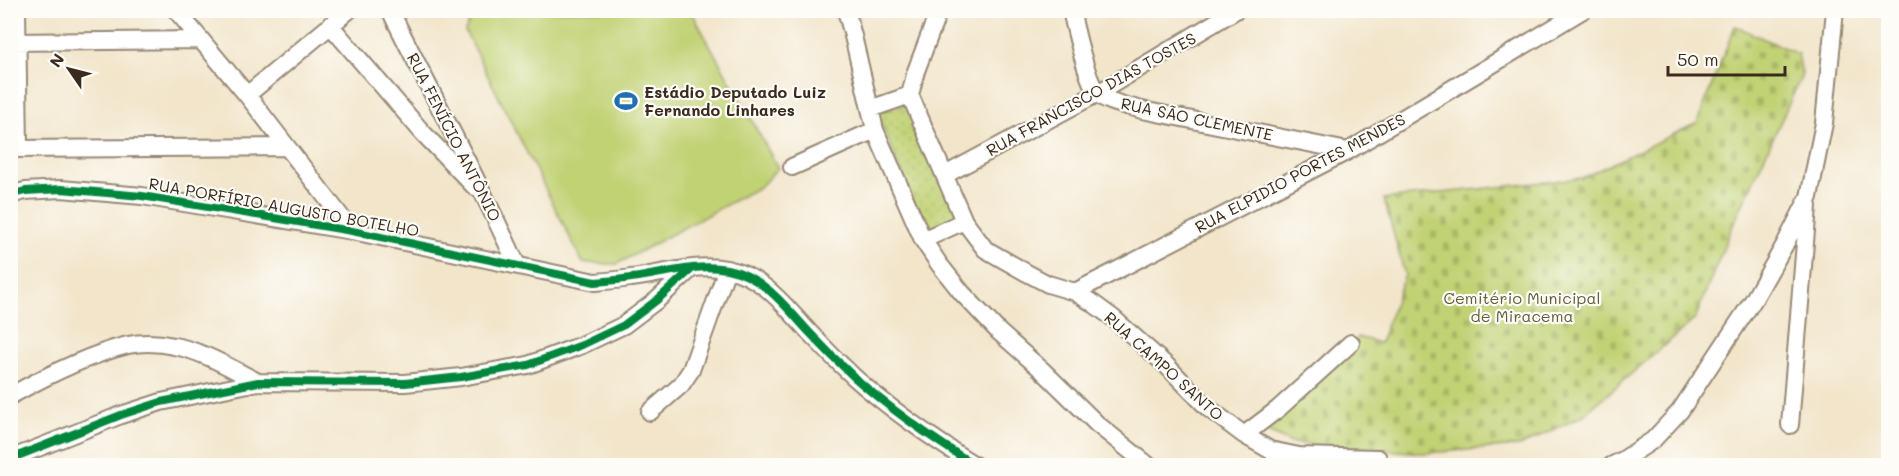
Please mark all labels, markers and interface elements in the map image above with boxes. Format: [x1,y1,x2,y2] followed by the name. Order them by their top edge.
[982,27,1199,160] street label: RUA FRANCISCO DIAS TOSTES
[39,39,99,99] north arrow
[1668,39,1785,77] scale bar
[1677,47,1719,71] text: 50 m
[44,49,68,71] text: N
[403,49,506,225] street label: RUA FENÍCIO ANTÔNIO
[644,81,826,120] place label: Estádio Deputado Luiz Fernando Linhares
[613,88,639,114] sports icon: Estádio Deputado Luiz Fernando Linhares
[1119,92,1275,145] street label: RUA SÃO CLEMENTE
[1191,108,1408,237] street label: RUA ELPIDIO PORTES MENDES
[147,172,421,241] street label: RUA PORFÍRIO AUGUSTO BOTELHO
[1444,287,1600,326] park label: Cemitério Municipal de Miracema
[1100,306,1228,425] street label: RUA CAMPO SANTO

